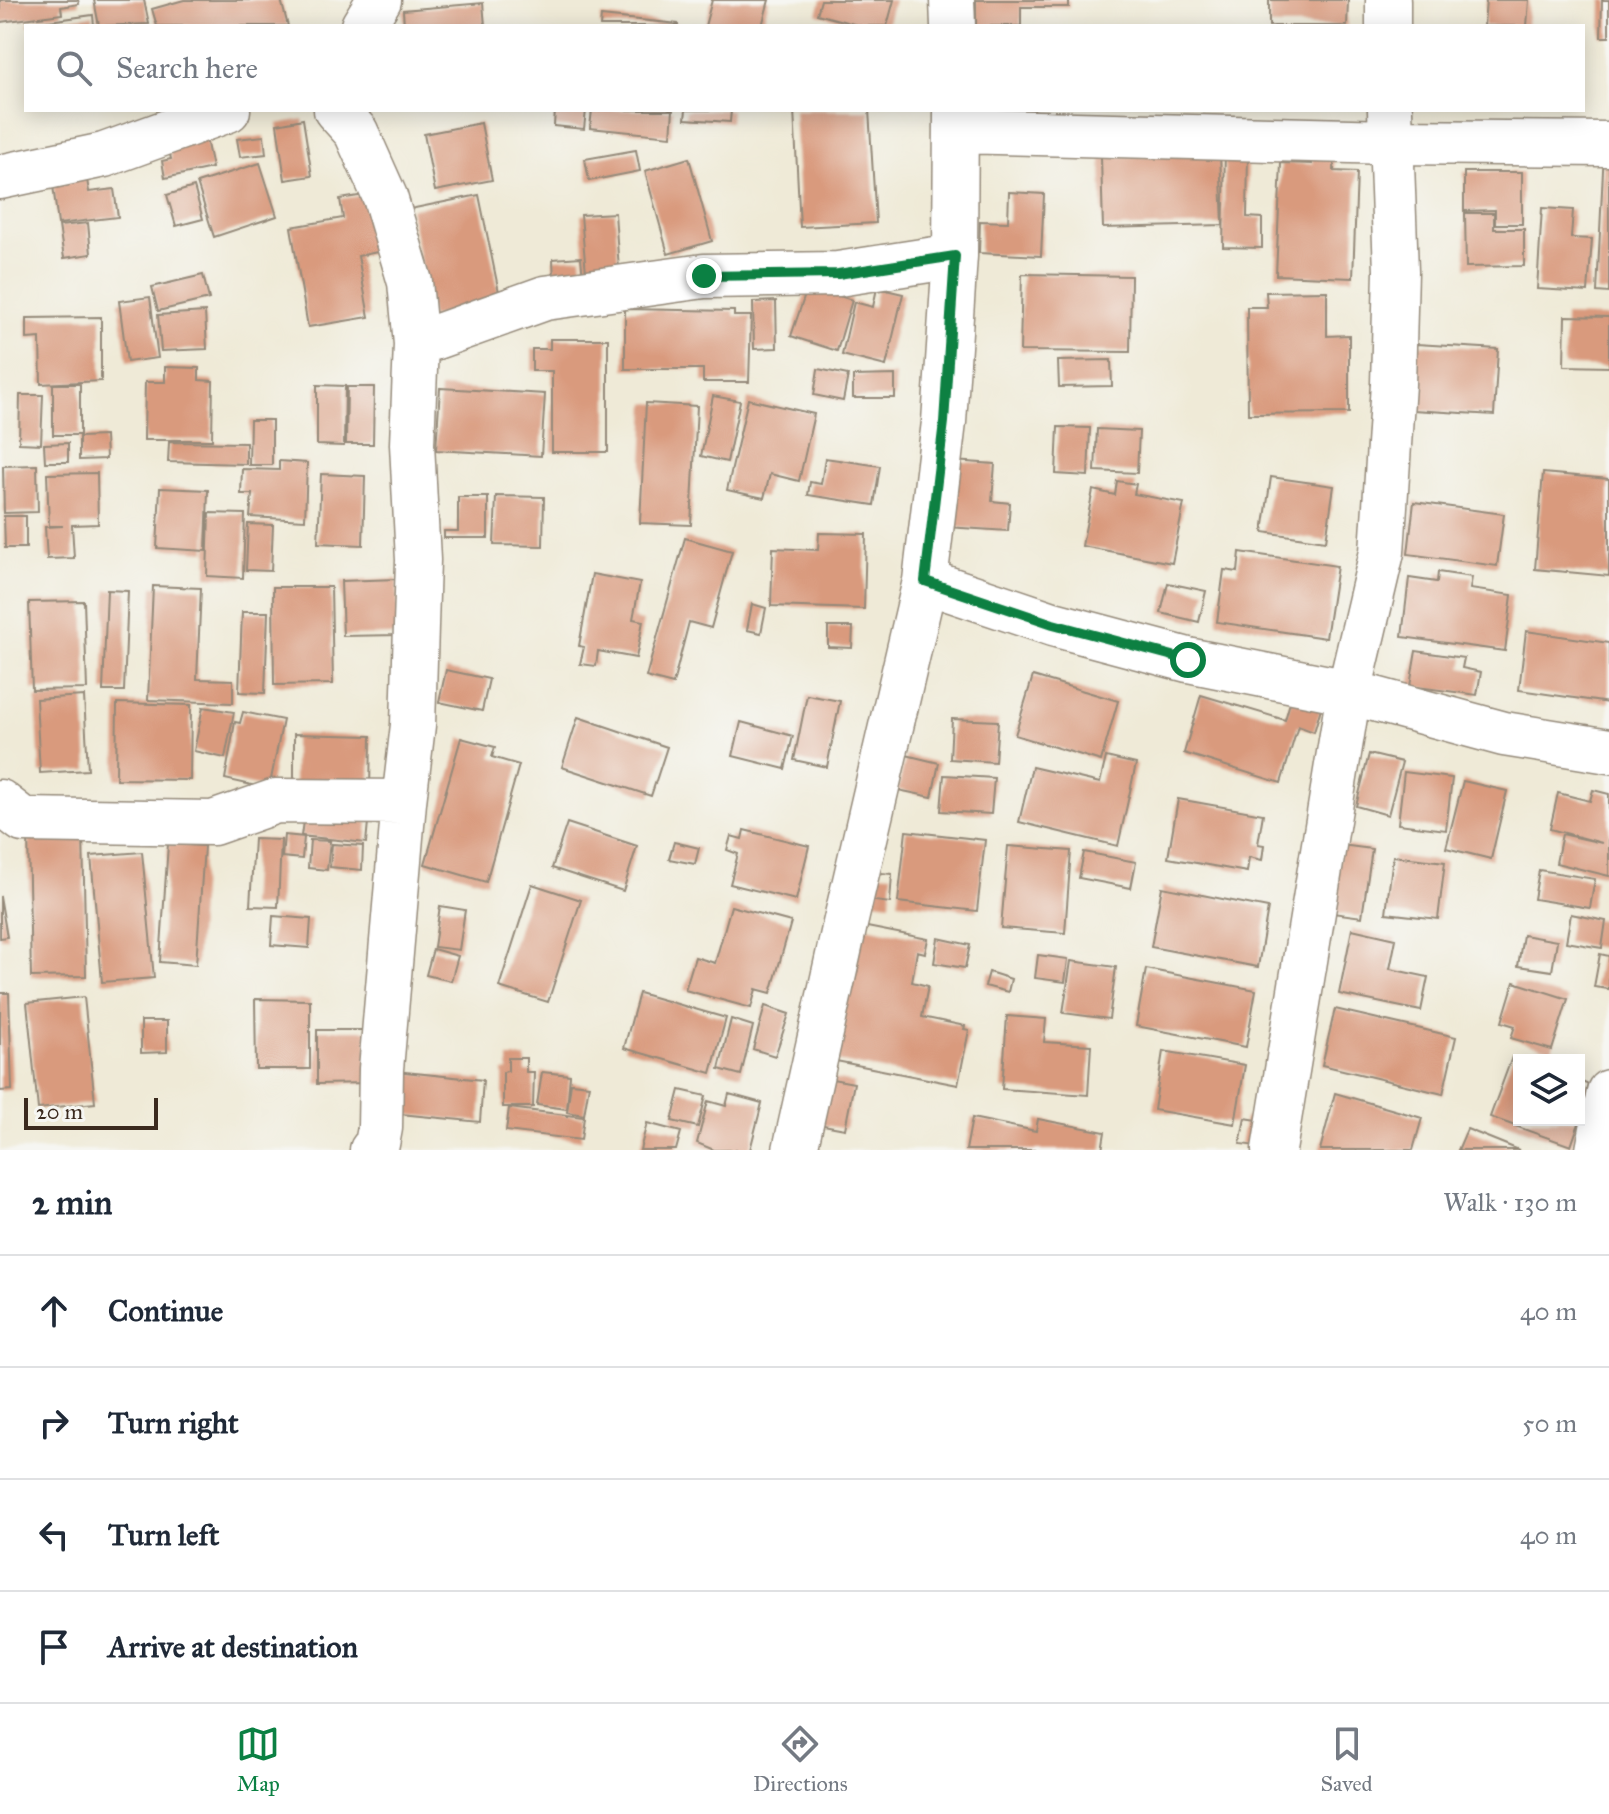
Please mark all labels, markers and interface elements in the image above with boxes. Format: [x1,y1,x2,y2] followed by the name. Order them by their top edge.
[24,24,1585,112] search box
[52,46,96,90] icon: search
[116,50,258,86] text: Search here
[686,258,722,294] route end
[1170,642,1206,678] route start
[1513,1054,1585,1126] map controls
[1513,1054,1585,1126] button: layers
[24,1094,158,1130] scale bar
[36,1098,83,1125] text: 20 m
[32,1182,112,1223] text: 2 min
[1443,1186,1577,1218] text: Walk · 130 m
[32,1289,76,1333] icon: ahead
[108,1293,223,1329] text: Continue
[1520,1295,1577,1327] text: 40 m
[32,1401,76,1445] icon: right
[108,1405,239,1441] text: Turn right
[1522,1407,1577,1439] text: 50 m
[32,1513,76,1557] icon: left
[108,1517,219,1553] text: Turn left
[1520,1519,1577,1551] text: 40 m
[32,1625,76,1669] icon: arrive
[108,1629,358,1665] text: Arrive at destination
[236,1722,280,1797] tab: Map
[753,1722,848,1797] tab: Directions
[1320,1722,1373,1797] tab: Saved

